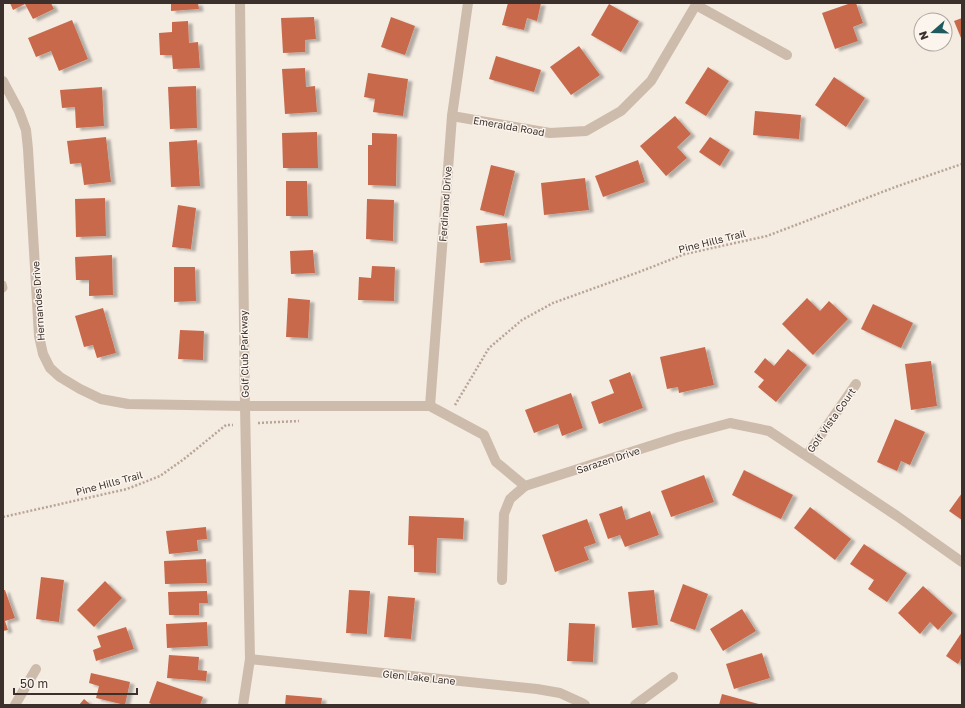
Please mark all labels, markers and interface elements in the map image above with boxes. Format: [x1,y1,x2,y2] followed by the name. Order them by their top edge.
[913,12,953,52] north arrow
[916,29,931,42] text: N
[472,114,546,138] street label: Emeralda Road
[436,166,454,242] street label: Ferdinand Drive
[677,227,747,255] street label: Pine Hills Trail
[29,261,47,341] street label: Hernandes Drive
[237,310,251,398] street label: Golf Club Parkway
[804,385,858,455] street label: Golf Vista Court
[575,444,641,476] street label: Sarazen Drive
[74,468,144,498] street label: Pine Hills Trail
[382,667,456,687] street label: Glen Lake Lane
[14,670,137,696] scale bar
[20,676,48,691] text: 50 m

